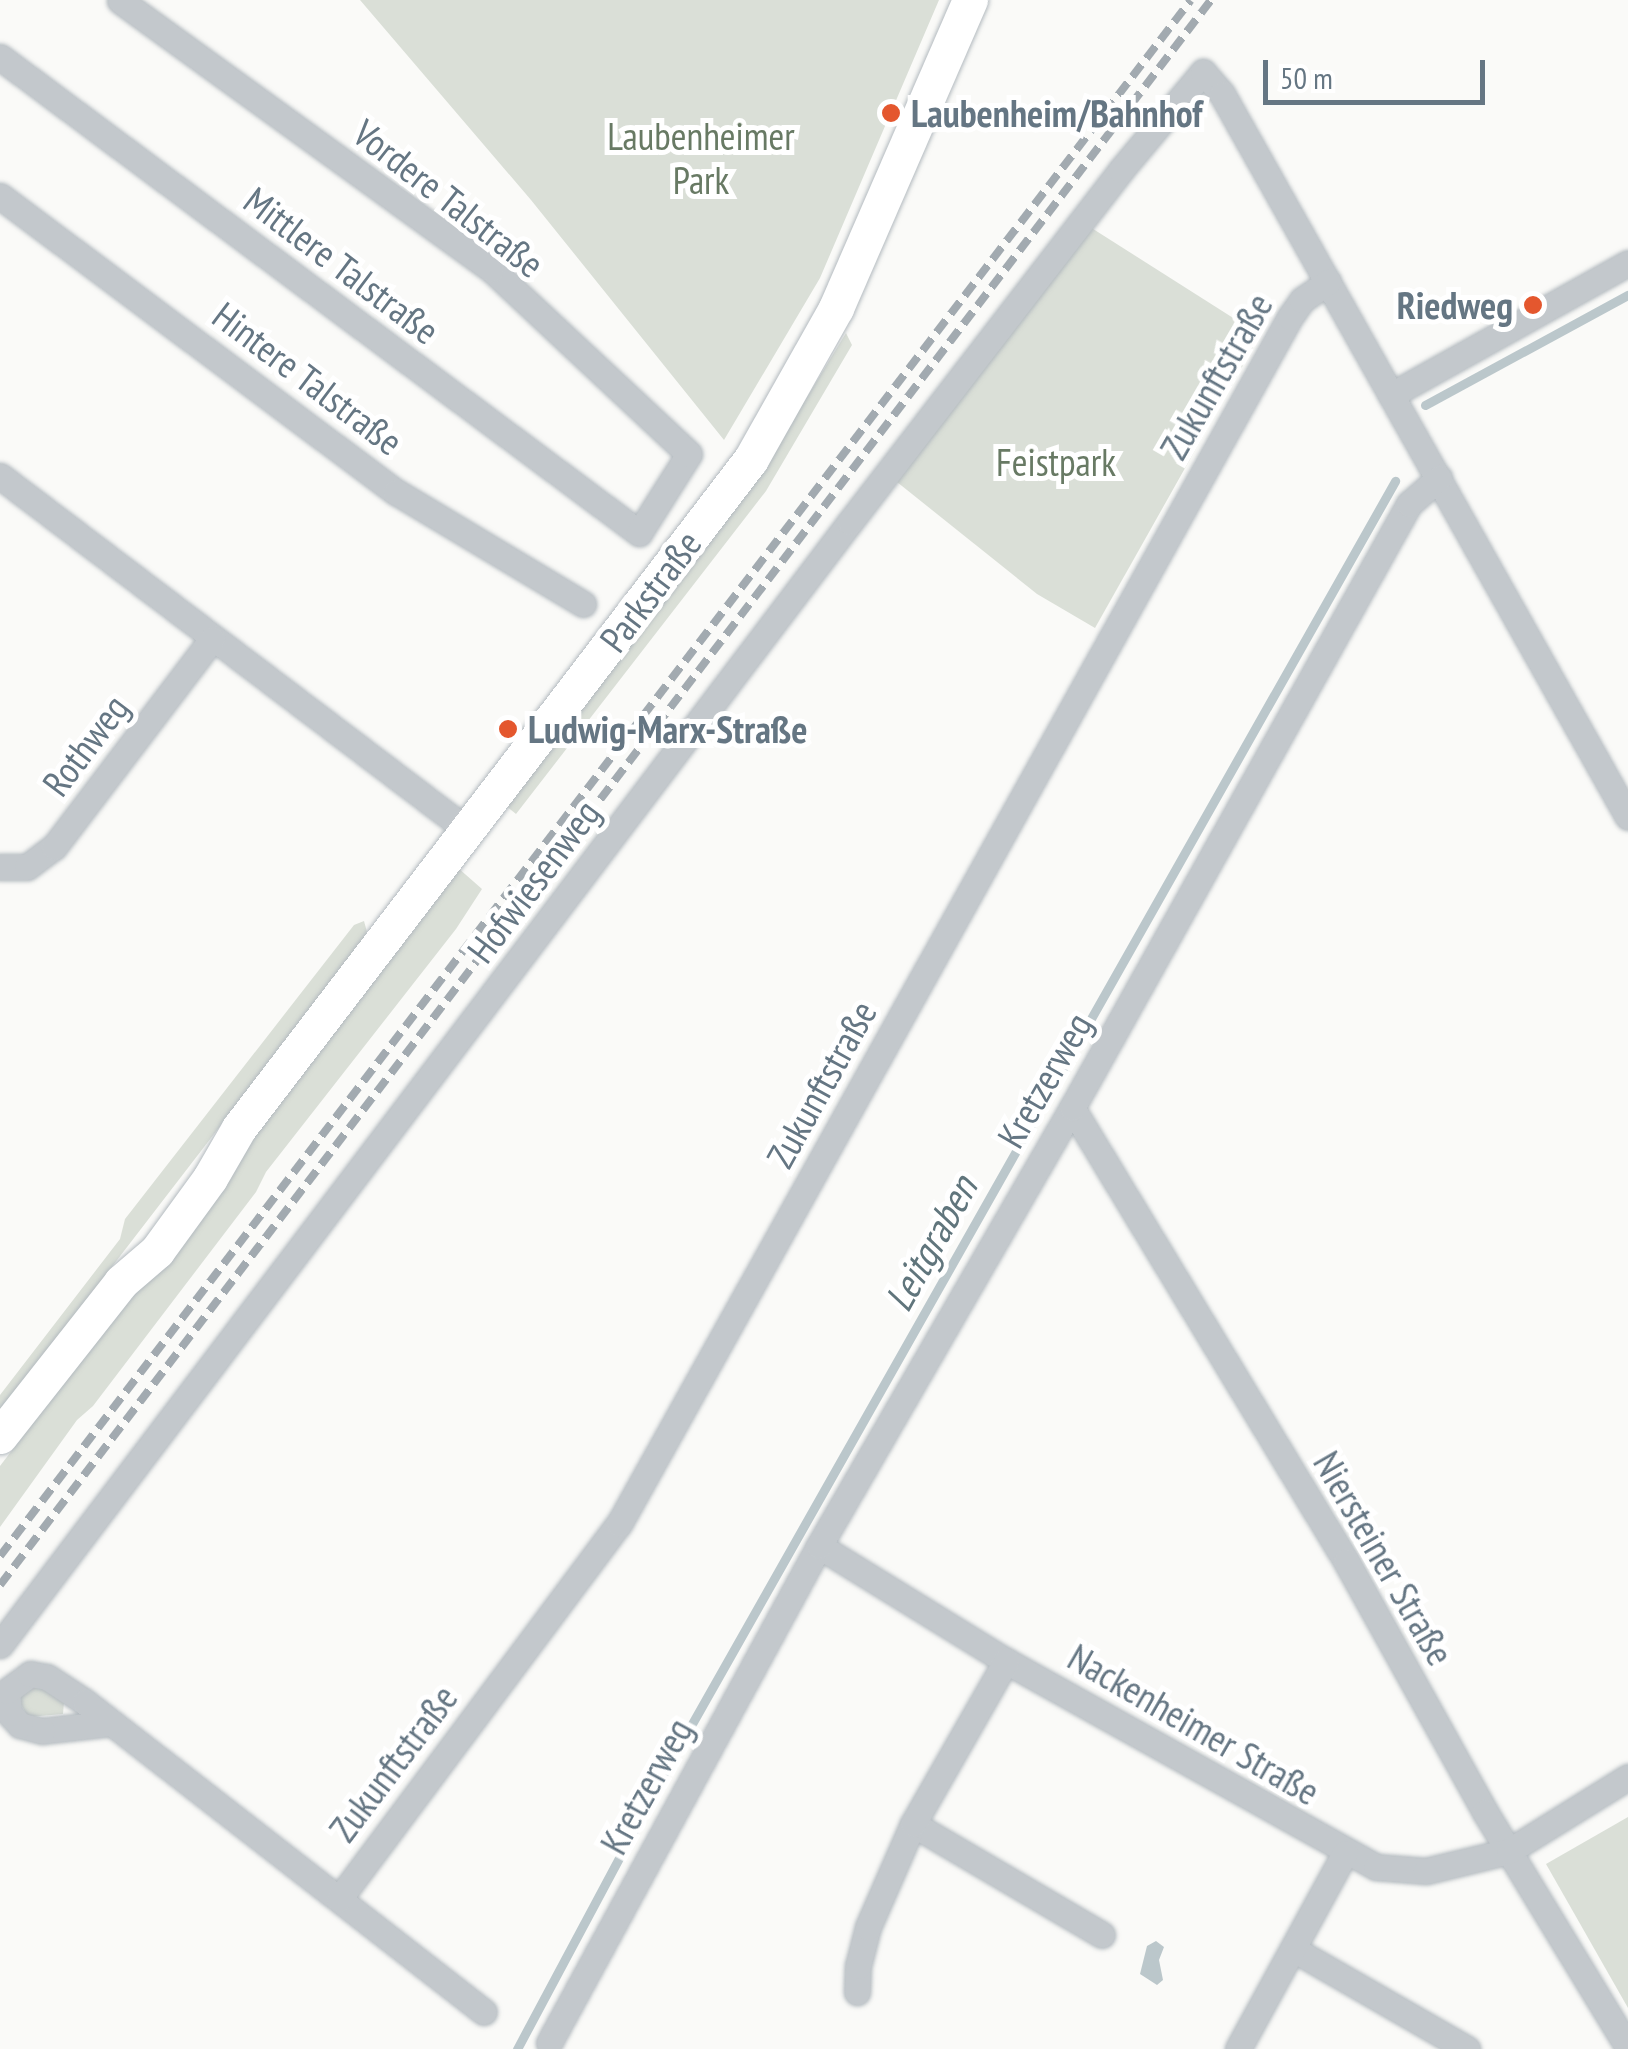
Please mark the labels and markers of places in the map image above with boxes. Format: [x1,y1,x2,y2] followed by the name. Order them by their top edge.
[911,90,1202,136] place label: Laubenheim/Bahnhof
[880,102,902,124] marker: Laubenheim/Bahnhof
[1397,282,1513,328] place label: Riedweg
[1522,294,1544,316] marker: Riedweg
[528,706,807,752] place label: Ludwig-Marx-Straße
[497,718,519,740] marker: Ludwig-Marx-Straße

